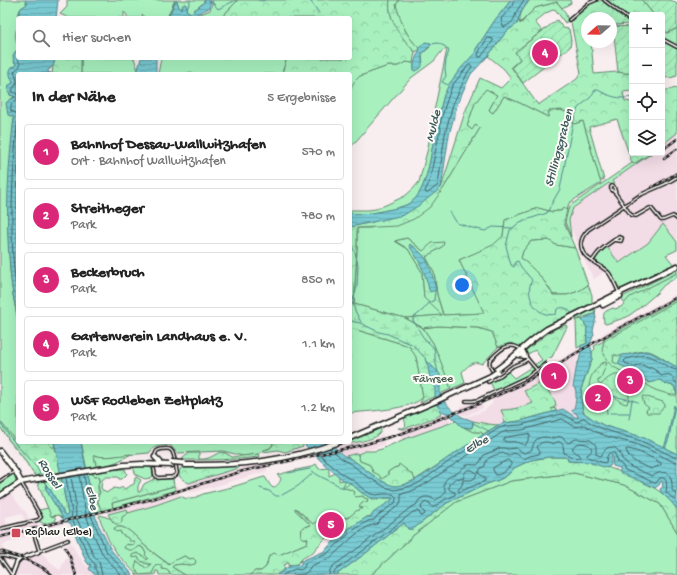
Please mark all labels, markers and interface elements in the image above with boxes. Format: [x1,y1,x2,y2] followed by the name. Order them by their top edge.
[581,12,617,48] north arrow
[629,12,665,156] map controls
[629,12,665,48] button: +
[16,16,352,60] search box
[30,27,52,49] icon: search
[62,29,131,47] text: Hier suchen
[532,38,558,68] pin: 4
[629,48,665,84] button: −
[629,84,665,120] button: locate
[32,88,115,108] text: In der Nähe
[267,91,336,106] text: 5 Ergebnisse
[423,107,445,143] water label: Mulde
[542,107,578,189] water label: Stillingsgraben
[629,120,665,156] button: layers
[71,136,266,154] text: Bahnhof Dessau-Wallwitzhafen
[43,145,49,160] text: 1
[302,145,335,160] text: 570 m
[71,154,226,169] text: Ort · Bahnhof Wallwitzhafen
[71,200,144,218] text: Streitheger
[43,209,49,224] text: 2
[301,209,335,224] text: 780 m
[71,218,96,233] text: Park
[71,264,145,282] text: Beckerbruch
[43,273,49,288] text: 3
[301,273,335,288] text: 850 m
[452,275,472,295] your location
[71,282,96,297] text: Park
[71,328,248,346] text: Gartenverein Landhaus e. V.
[43,337,49,352] text: 4
[302,337,335,352] text: 1.1 km
[71,346,96,361] text: Park
[541,361,567,391] pin: 1
[617,366,643,396] pin: 3
[412,373,454,387] park label: Fährsee
[585,383,611,413] pin: 2
[71,392,222,410] text: WSF Rodleben Zeltplatz
[43,401,49,416] text: 5
[301,401,335,416] text: 1.2 km
[71,410,96,425] text: Park
[463,432,492,458] water label: Elbe
[34,456,65,493] water label: Rossel
[81,484,101,513] water label: Elbe
[318,510,344,540] pin: 5
[25,526,92,540] place label: Roßlau (Elbe)
[10,527,22,539] marker: Roßlau (Elbe)

